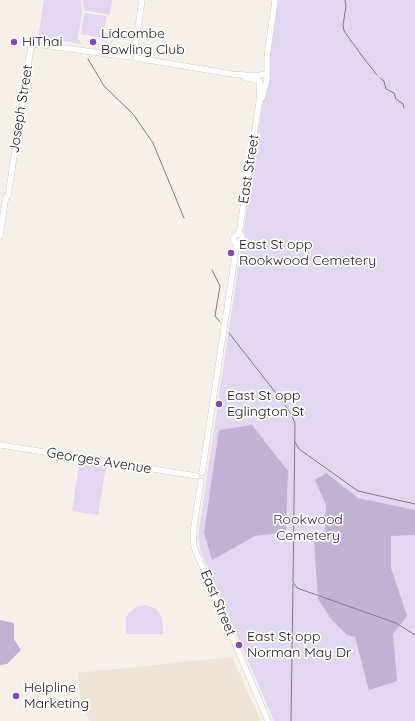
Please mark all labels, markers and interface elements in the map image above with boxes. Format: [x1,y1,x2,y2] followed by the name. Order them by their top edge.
[101,26,185,58] place label: Lidcombe Bowling Club
[22,34,63,50] place label: HiThai
[9,37,19,47] marker: HiThai
[88,37,98,47] marker: Lidcombe Bowling Club
[6,64,36,154] street label: Joseph Street
[235,133,263,205] street label: East Street
[239,237,376,270] place label: East St opp Rookwood Cemetery
[226,248,236,258] marker: East St opp Rookwood Cemetery
[227,388,304,420] place label: East St opp Eglington St
[214,399,224,409] marker: East St opp Eglington St
[45,444,153,478] street label: Georges Avenue
[273,512,343,544] park label: Rookwood Cemetery
[197,568,239,638] street label: East Street
[247,629,351,662] place label: East St opp Norman May Dr
[234,640,244,650] marker: East St opp Norman May Dr
[24,680,89,712] place label: Helpline Marketing
[11,691,21,701] marker: Helpline Marketing

